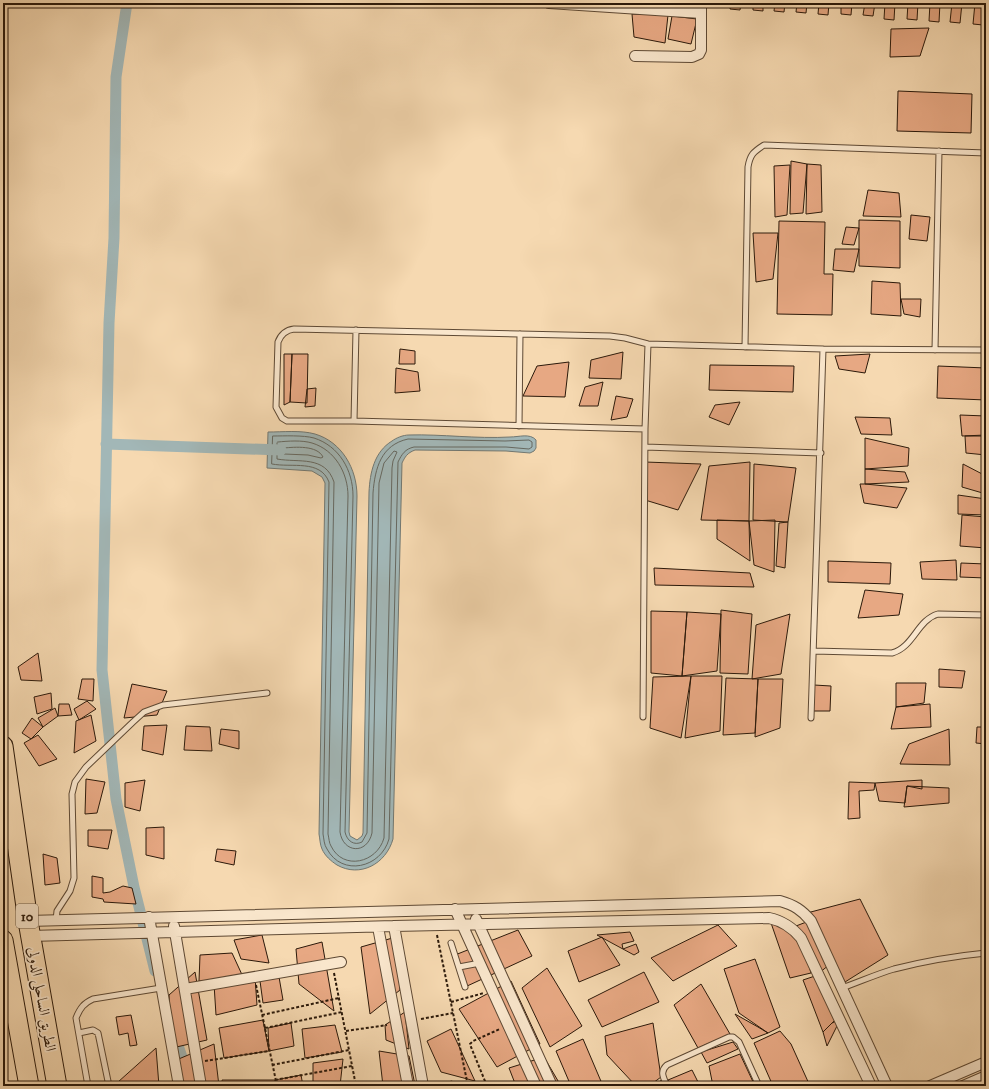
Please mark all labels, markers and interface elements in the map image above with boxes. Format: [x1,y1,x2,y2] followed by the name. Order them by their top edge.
[16,904,38,928] road number: 10
[22,945,60,1053] street label: الطريق الساحلى الدولى

